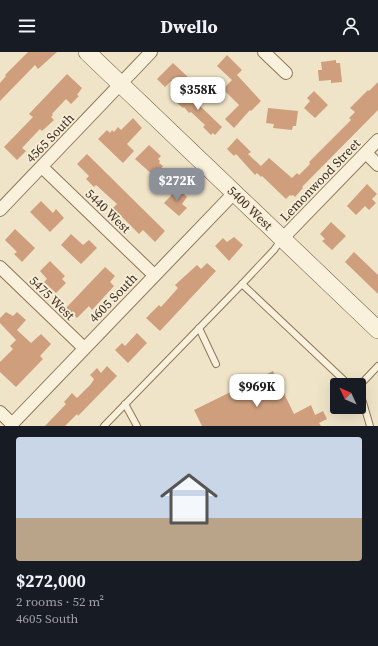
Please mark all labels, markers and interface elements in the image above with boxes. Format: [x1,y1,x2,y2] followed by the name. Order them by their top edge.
[160,14,218,39] text: Dwello
[16,15,38,37] icon: menu
[340,15,362,37] icon: person
[170,77,226,111] pin: $358K
[179,81,217,98] text: $358K
[22,110,78,166] street label: 4565 South
[276,134,364,225] street label: Lemonwood Street
[149,168,205,202] pin: $272K
[158,172,196,189] text: $272K
[224,182,277,234] street label: 5400 West
[82,185,135,237] street label: 5440 West
[85,270,141,326] street label: 4605 South
[26,272,79,324] street label: 5475 West
[229,374,285,408] pin: $969K
[238,378,276,395] text: $969K
[330,378,366,414] north arrow
[330,378,366,414] map controls
[153,463,225,535] icon: home
[16,569,86,593] text: $272,000
[16,593,104,610] text: 2 rooms · 52 m²
[16,610,78,627] text: 4605 South

